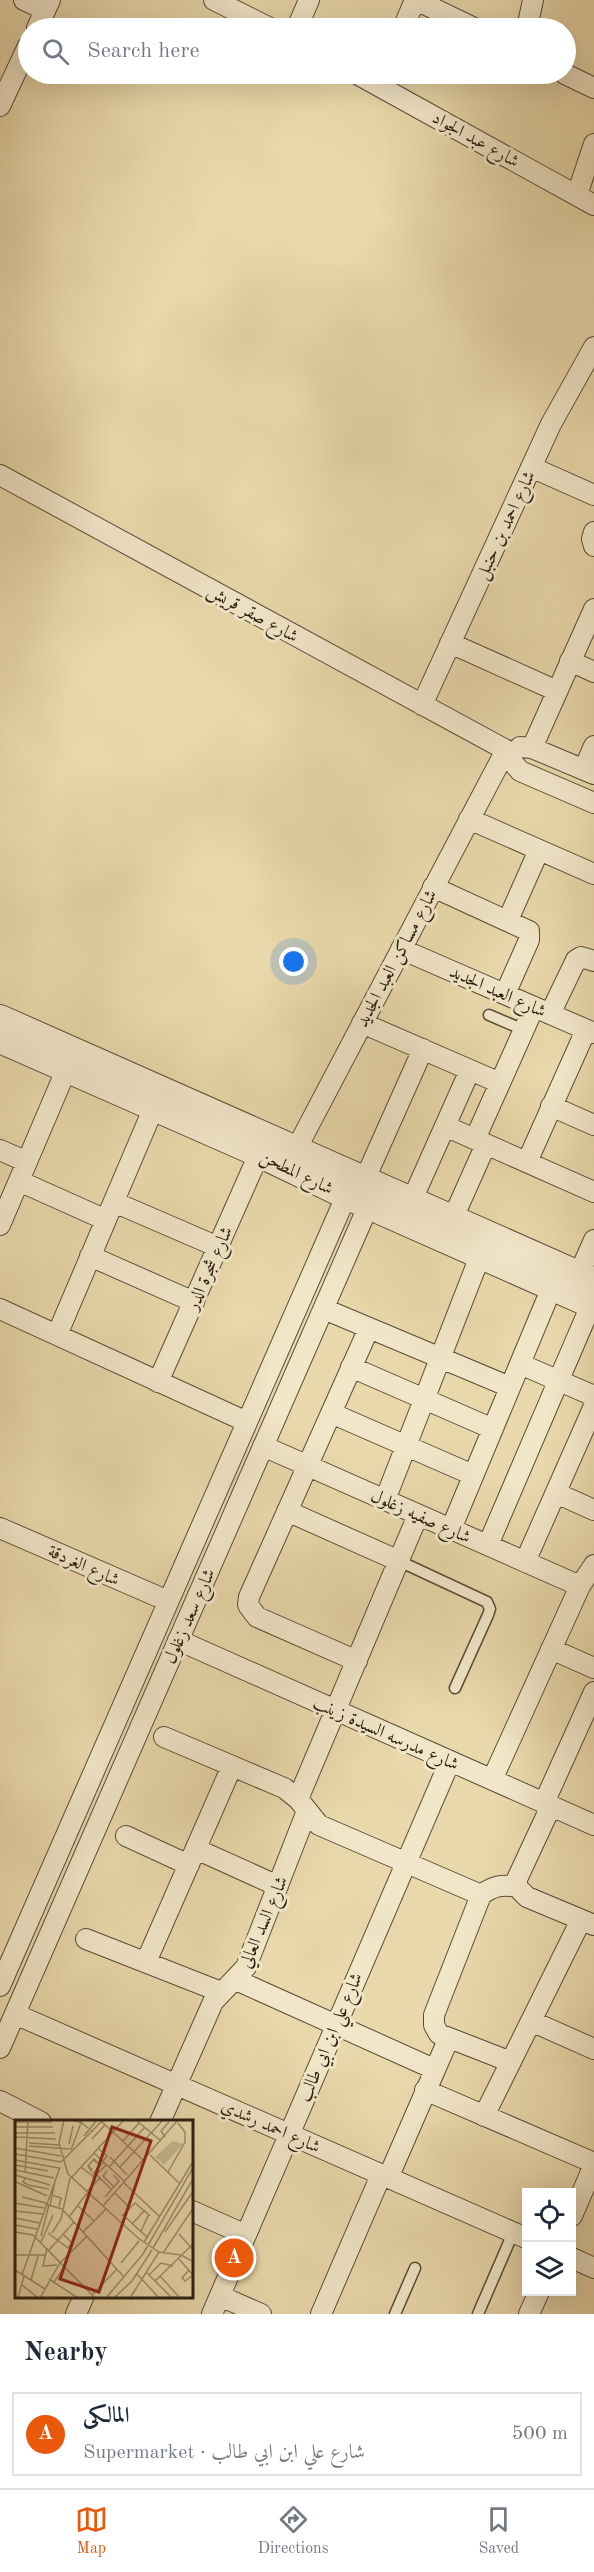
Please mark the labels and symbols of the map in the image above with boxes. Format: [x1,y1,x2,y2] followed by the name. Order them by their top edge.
[427,109,522,175] street label: شارع عبد الجواد
[473,468,543,585] street label: شارع احمد بن حنبل
[202,581,301,651] street label: شارع صقر قريش
[353,887,445,1032] street label: شارع مساكن العبد الجديد
[279,947,308,976] your location
[445,963,548,1026] street label: شارع العبد الجديد
[255,1148,336,1203] street label: شارع المطحن
[183,1224,241,1317] street label: شارع شجرة الدر
[366,1487,473,1552] street label: شارع صفيه زغلول
[43,1542,122,1594] street label: شارع الغردقة
[161,1566,223,1669] street label: شارع سعد زغلول
[308,1694,461,1779] street label: شارع مدرسه السيدة زينب
[237,1874,296,1973] street label: شارع السد العالي
[296,1970,373,2107] street label: شارع علي ابن ابي طالب
[216,2097,323,2161] street label: شارع احمد رشدي
[15,2120,194,2299] inset map
[214,2236,254,2280] pin: A

